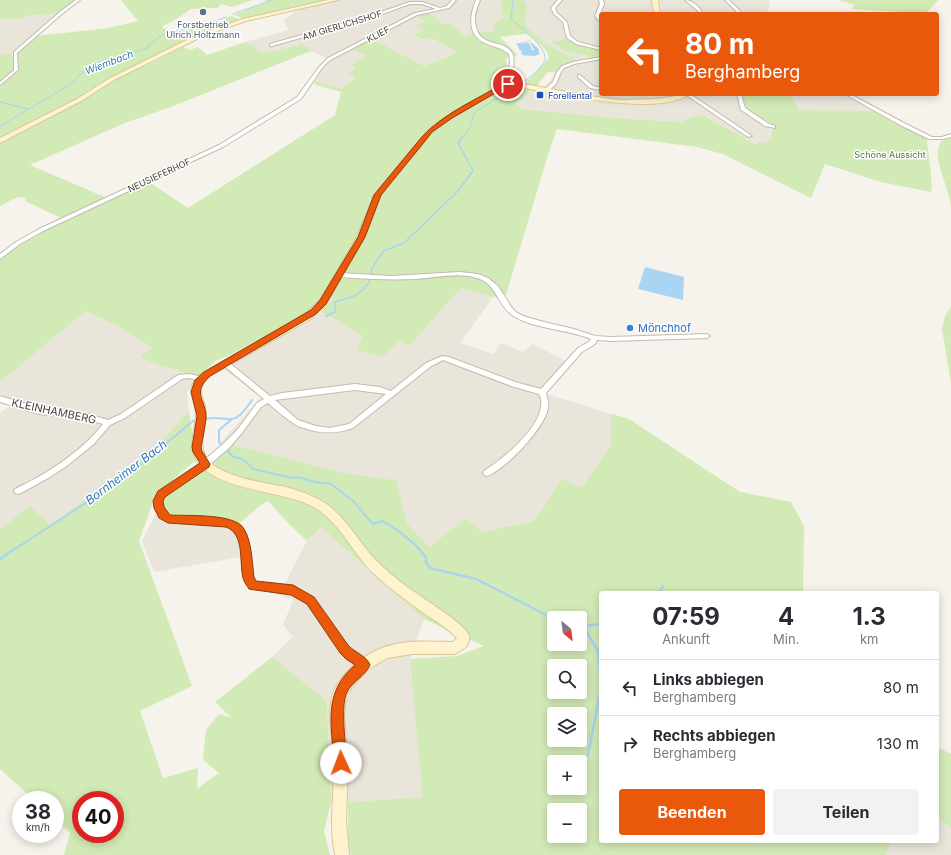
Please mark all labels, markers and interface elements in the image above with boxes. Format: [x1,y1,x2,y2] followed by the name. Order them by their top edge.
[198,7,208,17] marker: Forstbetrieb Ulrich Holtzmann
[301,8,383,42] street label: AM GIERLICHSHOF
[166,19,240,40] place label: Forstbetrieb Ulrich Holtzmann
[365,24,391,44] street label: KLIEF
[685,27,754,61] text: 80 m
[619,28,671,80] icon: left
[83,47,135,77] water label: Wiembach
[685,61,800,82] text: Berghamberg
[491,67,525,101] pin
[497,73,519,95] icon: arrive
[535,90,545,100] marker: Forellental
[548,90,592,101] place label: Forellental
[854,149,926,160] park label: Schöne Aussicht
[126,156,192,194] street label: NEUSIEFERHOF
[638,321,691,335] place label: Mönchhof
[625,323,635,333] marker: Mönchhof
[10,395,98,427] street label: KLEINHAMBERG
[82,436,170,508] water label: Bornheimer Bach
[652,602,720,631] text: 07:59
[778,602,794,631] text: 4
[853,602,886,631] text: 1.3
[547,611,587,651] north arrow
[547,611,587,843] map controls
[662,631,710,647] text: Ankunft
[773,631,799,647] text: Min.
[860,631,878,647] text: km
[547,659,587,699] button: search
[653,670,764,689] text: Links abbiegen
[619,677,641,699] icon: left
[883,678,919,697] text: 80 m
[653,689,736,705] text: Berghamberg
[547,707,587,747] button: layers
[653,726,775,745] text: Rechts abbiegen
[619,733,641,755] icon: right
[877,734,919,753] text: 130 m
[320,742,362,784] position arrow
[653,745,736,761] text: Berghamberg
[547,755,587,795] button: +
[619,789,765,835] button: Beenden
[773,789,919,835] button: Teilen
[72,791,124,843] speed limit sign: 40
[25,800,51,824] text: 38
[547,803,587,843] button: −
[26,821,50,833] text: km/h

